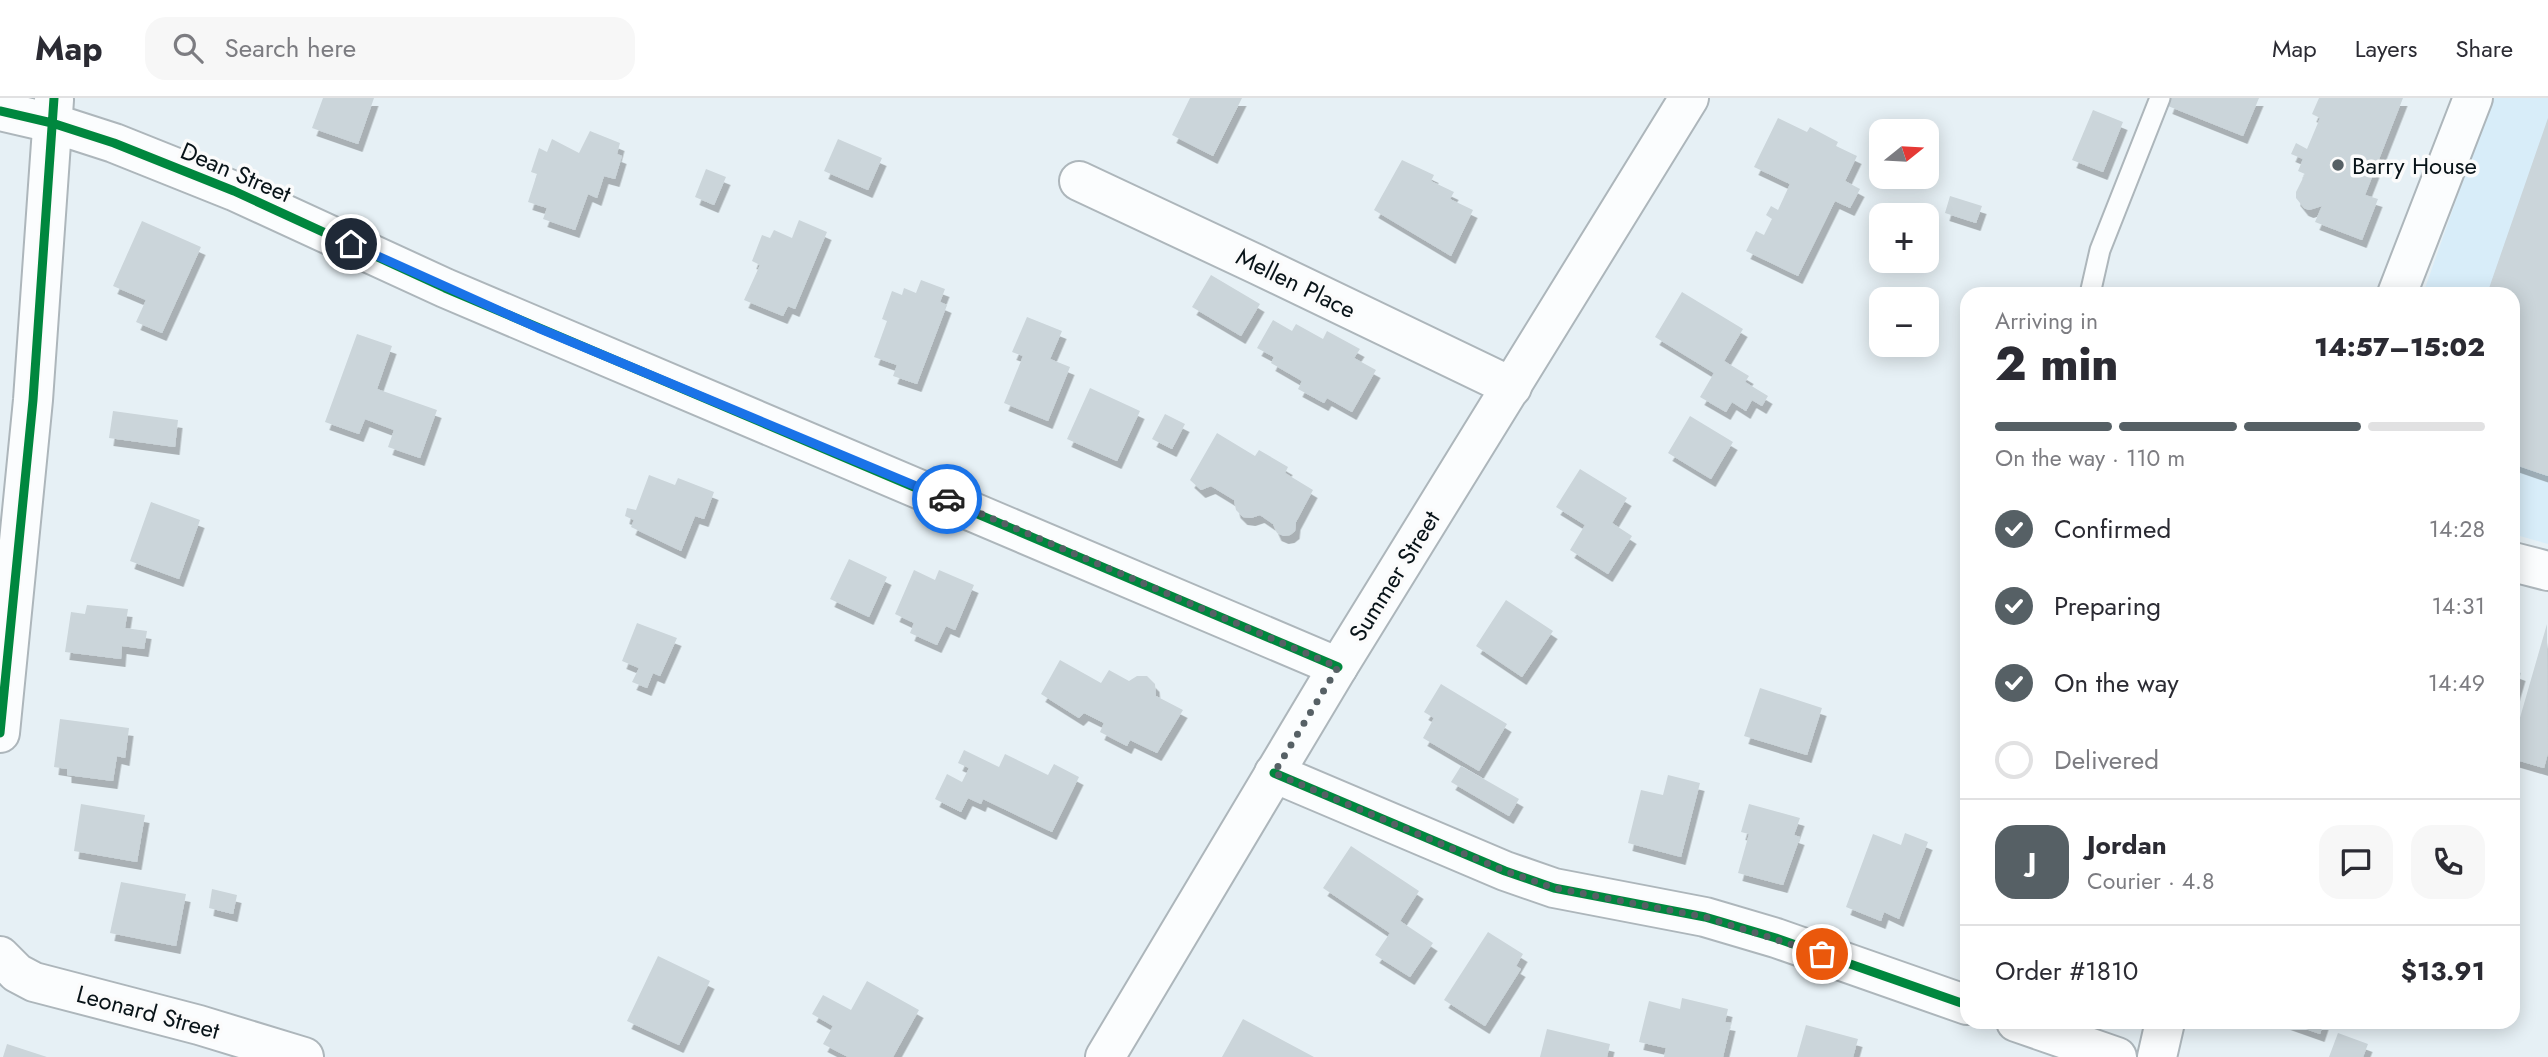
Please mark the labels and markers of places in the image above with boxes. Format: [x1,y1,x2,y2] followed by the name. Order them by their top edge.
[2352,148,2477,183] place label: Barry House
[2330,157,2346,173] marker: Barry House
[321,214,381,274] pin
[1792,924,1852,984] pin

